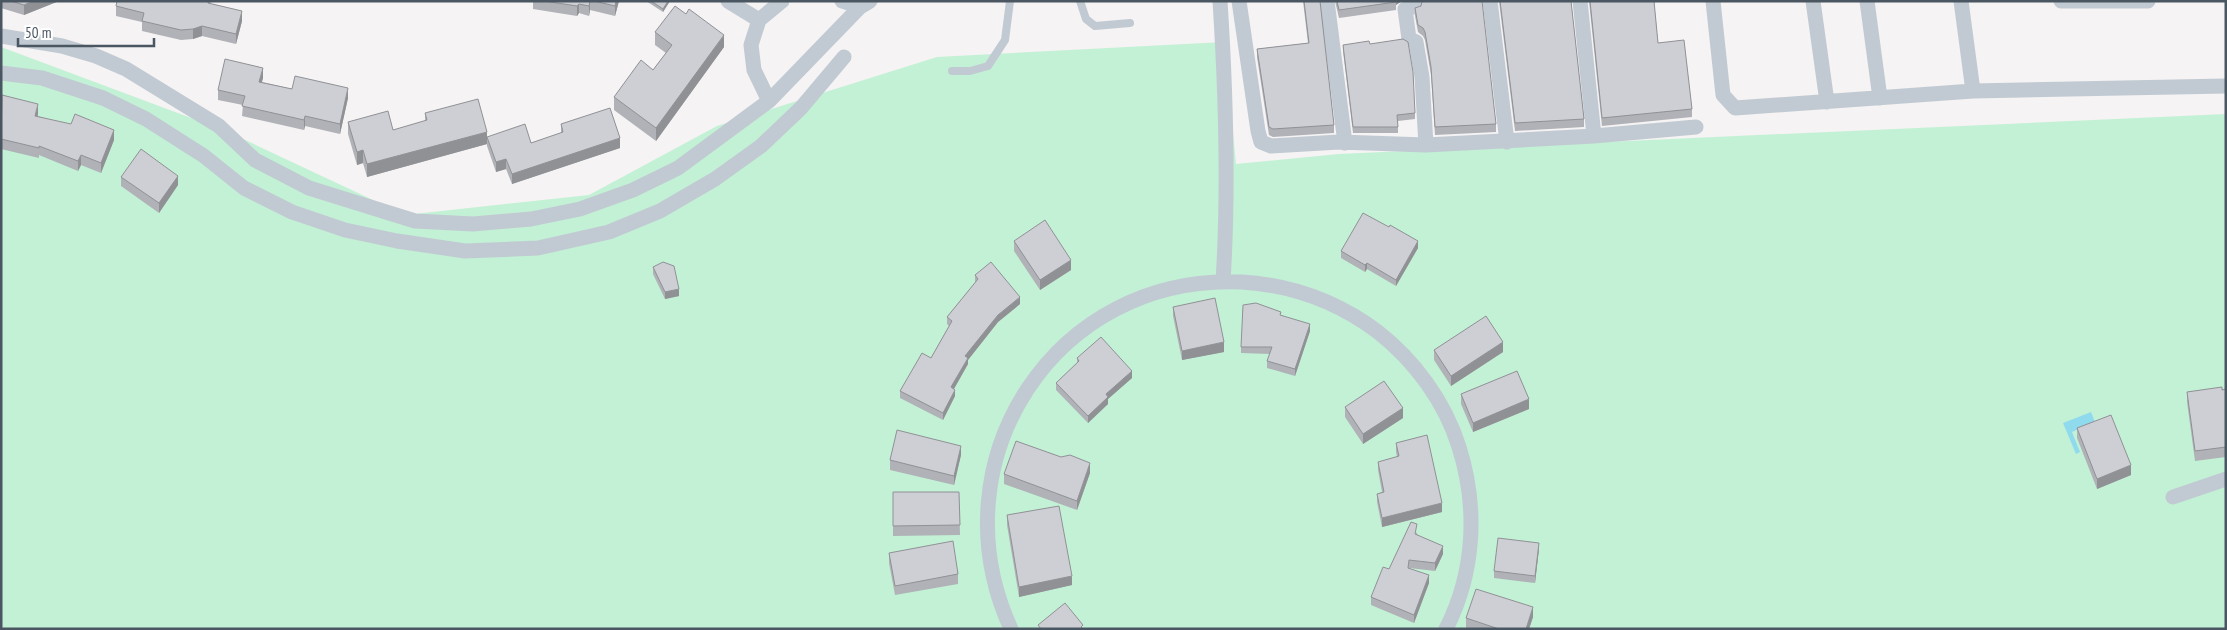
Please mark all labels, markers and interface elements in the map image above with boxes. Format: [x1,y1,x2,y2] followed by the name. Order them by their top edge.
[18,15,154,47] scale bar
[25,23,51,42] text: 50 m

